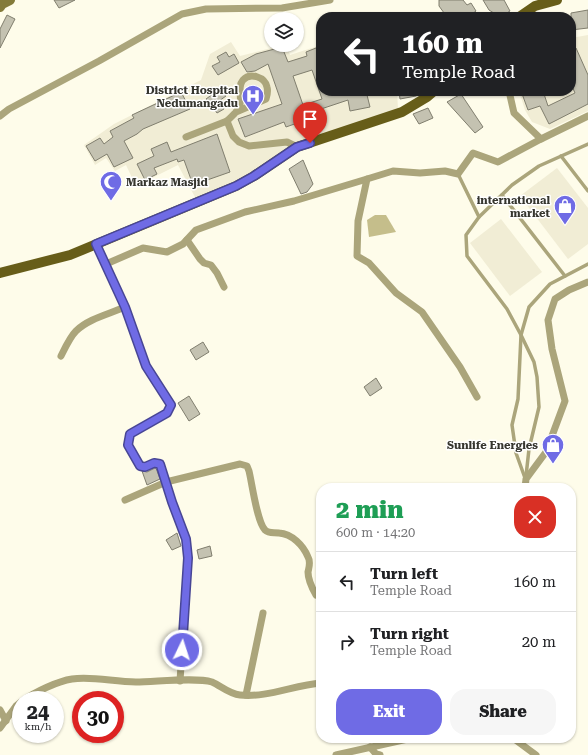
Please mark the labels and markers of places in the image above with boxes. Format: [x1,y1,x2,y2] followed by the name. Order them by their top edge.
[240,83,266,116] hospital icon: District Hospital Nedumangadu
[146,84,239,110] place label: District Hospital Nedumangadu
[293,102,327,143] pin
[98,169,124,202] mosque icon: Markaz Masjid
[126,176,208,189] place label: Markaz Masjid
[552,193,578,226] shop icon: international market
[477,194,551,220] place label: international market
[540,432,566,465] shop icon: Sunlife Energies
[447,439,538,452] place label: Sunlife Energies

